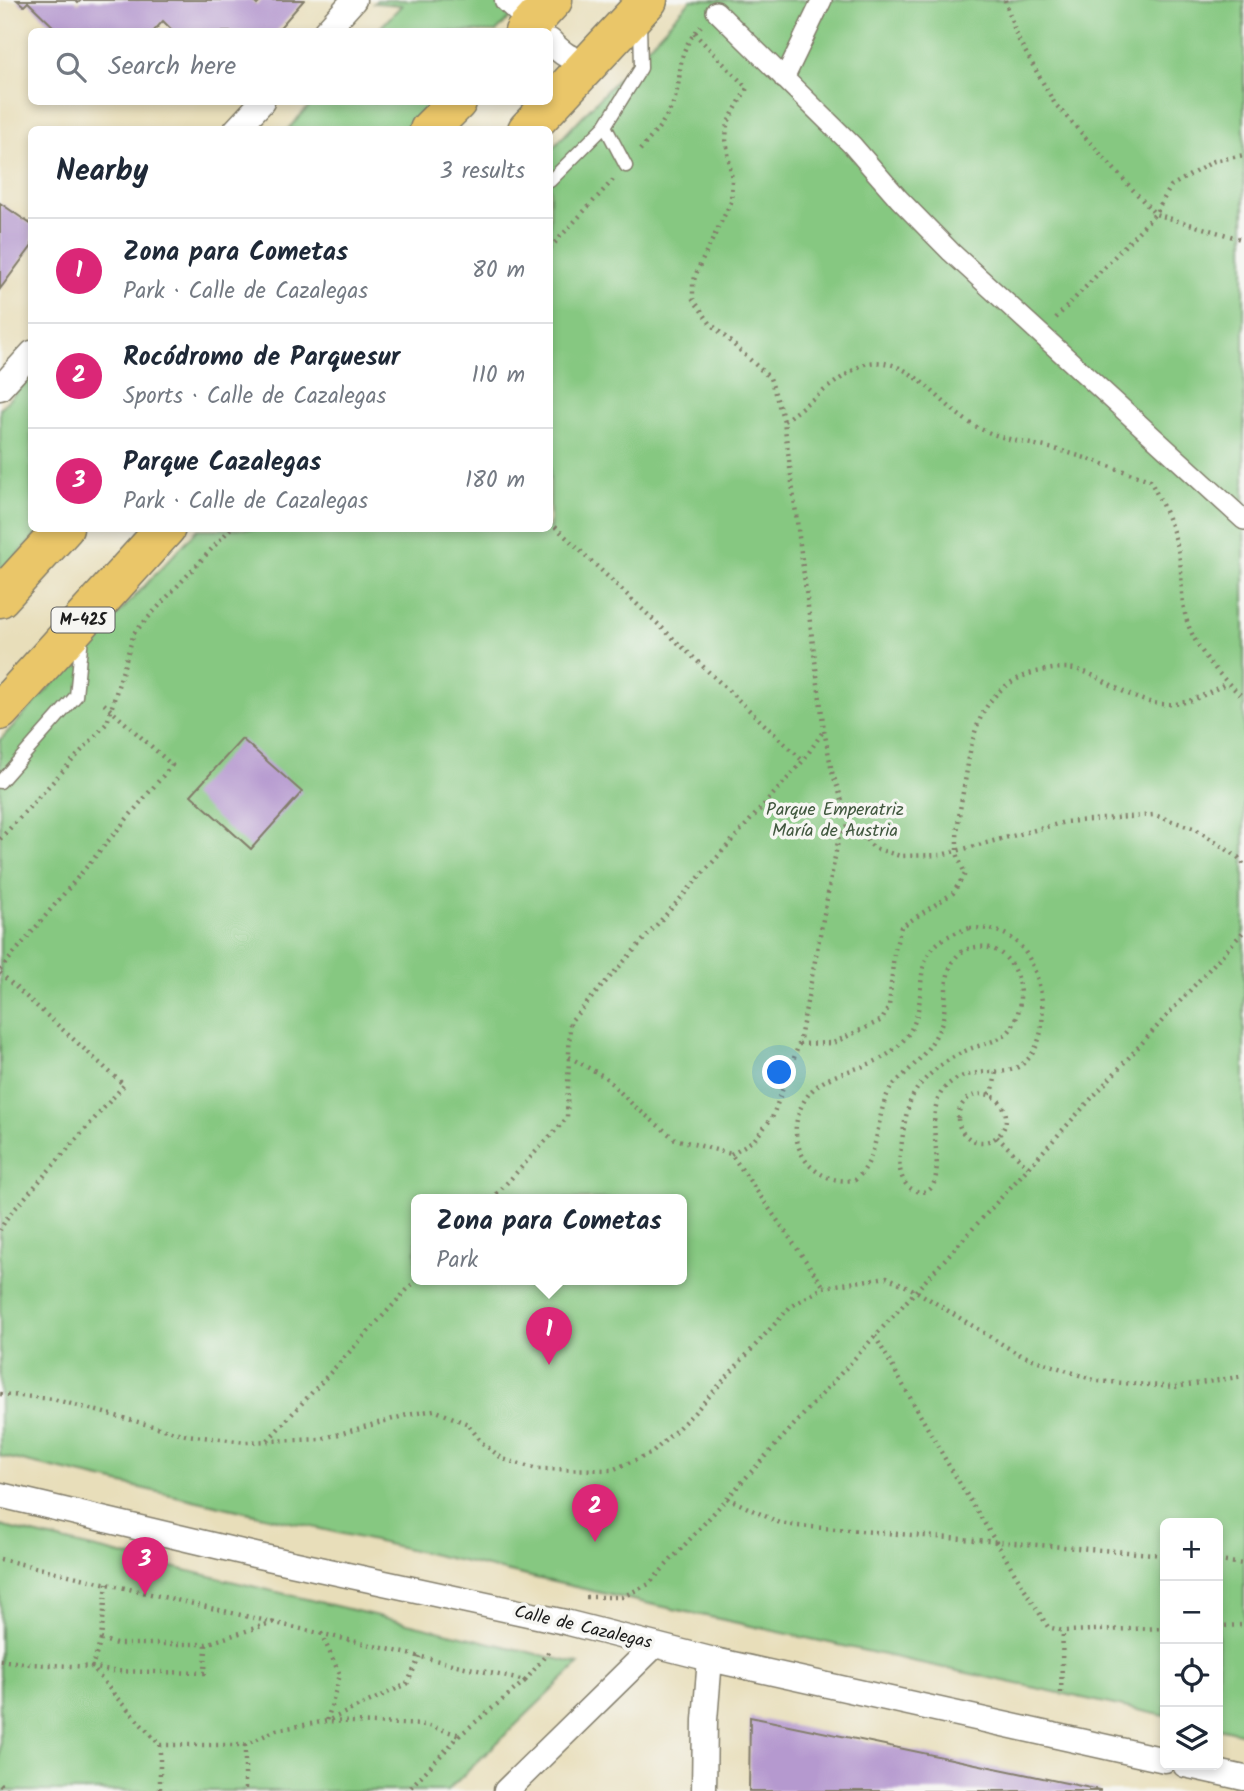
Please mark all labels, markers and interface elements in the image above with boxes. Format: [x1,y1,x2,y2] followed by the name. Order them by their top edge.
[28,28,553,105] search box
[108,46,236,88] text: Search here
[52,48,90,86] icon: search
[56,148,148,196] text: Nearby
[439,154,525,190] text: 3 results
[123,232,348,274] text: Zona para Cometas
[76,253,82,289] text: 1
[472,253,525,289] text: 80 m
[123,274,368,310] text: Park · Calle de Cazalegas
[123,337,400,379] text: Rocódromo de Parquesur
[72,358,86,394] text: 2
[472,358,525,394] text: 110 m
[123,379,386,415] text: Sports · Calle de Cazalegas
[123,442,321,484] text: Parque Cazalegas
[73,463,85,499] text: 3
[465,463,525,499] text: 180 m
[123,484,368,520] text: Park · Calle de Cazalegas
[52,608,114,632] road number: M-425
[766,796,904,846] park label: Parque Emperatriz María de Austria
[762,1055,796,1089] your location
[411,1194,687,1285] popup
[436,1201,662,1243] text: Zona para Cometas
[436,1243,478,1279] text: Park
[526,1307,572,1365] pin: 1
[572,1484,618,1542] pin: 2
[1160,1518,1223,1770] map controls
[1160,1518,1223,1581] button: +
[122,1537,168,1595] pin: 3
[1160,1581,1223,1644] button: −
[511,1598,655,1658] street label: Calle de Cazalegas
[1160,1644,1223,1707] button: locate
[1160,1707,1223,1770] button: layers

